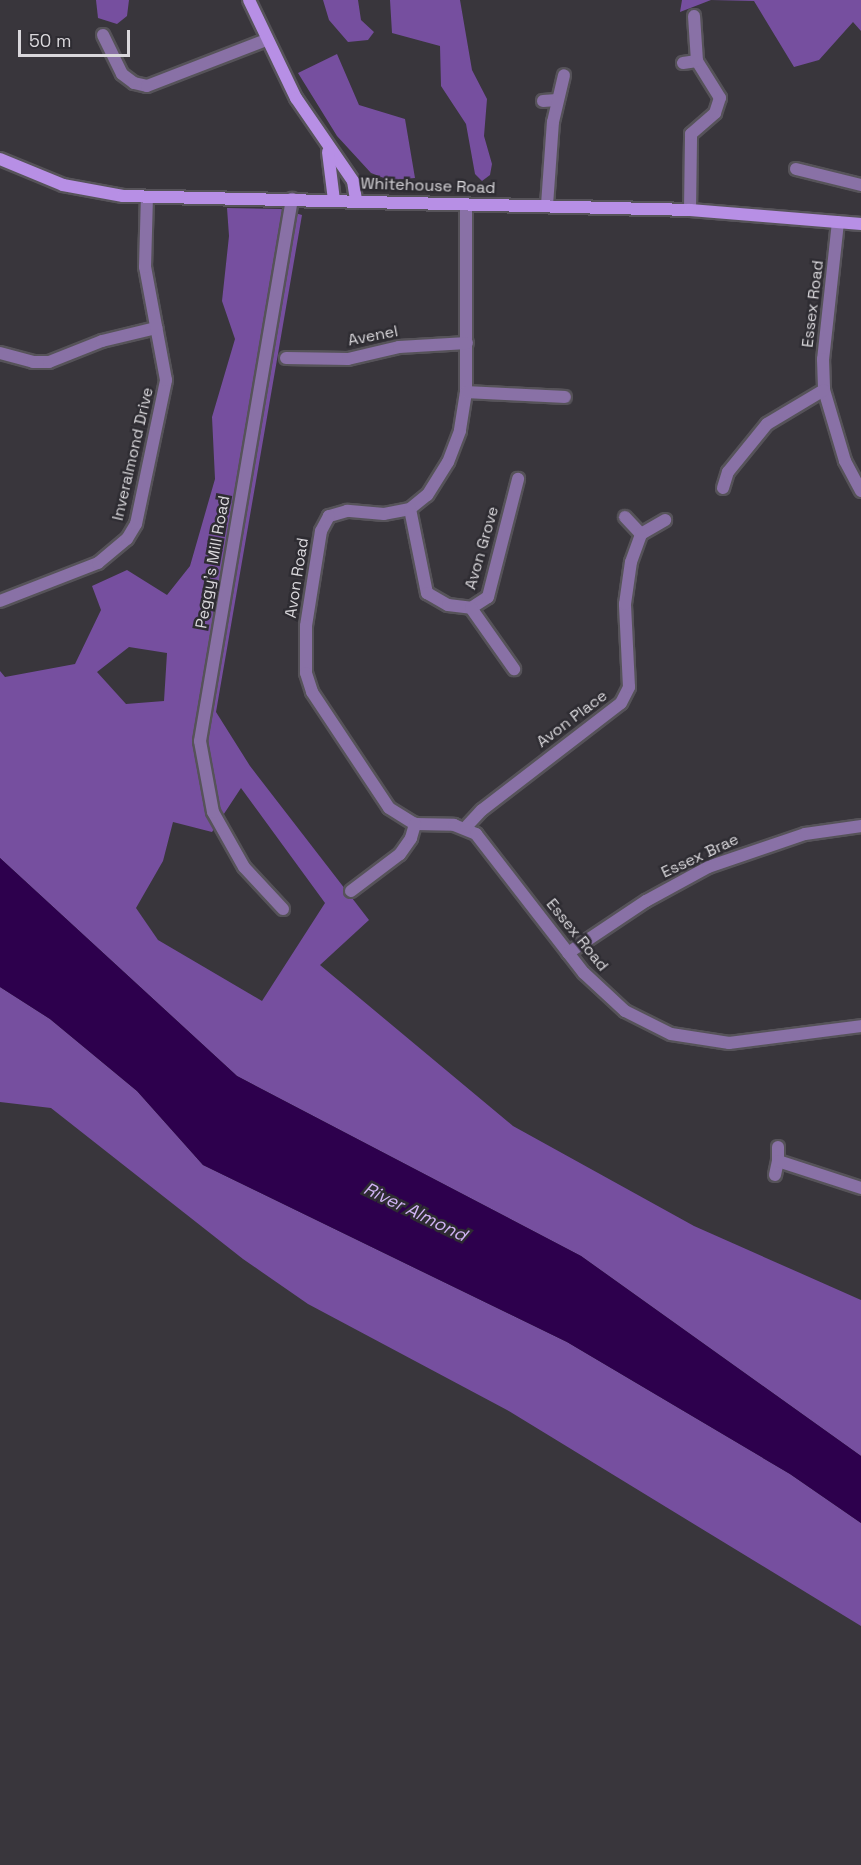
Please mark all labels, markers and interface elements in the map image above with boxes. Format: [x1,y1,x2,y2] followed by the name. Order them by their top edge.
[21,18,134,56] scale bar
[29,29,71,52] text: 50 m
[360,174,496,198] street label: Whitehouse Road
[798,259,828,349] street label: Essex Road
[346,322,400,350] street label: Avenel
[108,385,158,523] street label: Inveralmond Drive
[192,494,234,630] street label: Peggy's Mill Road
[461,504,503,592] street label: Avon Grove
[281,536,313,620] street label: Avon Road
[533,686,611,752] street label: Avon Place
[658,830,742,882] street label: Essex Brae
[542,895,612,975] street label: Essex Road
[360,1178,470,1246] water label: River Almond

